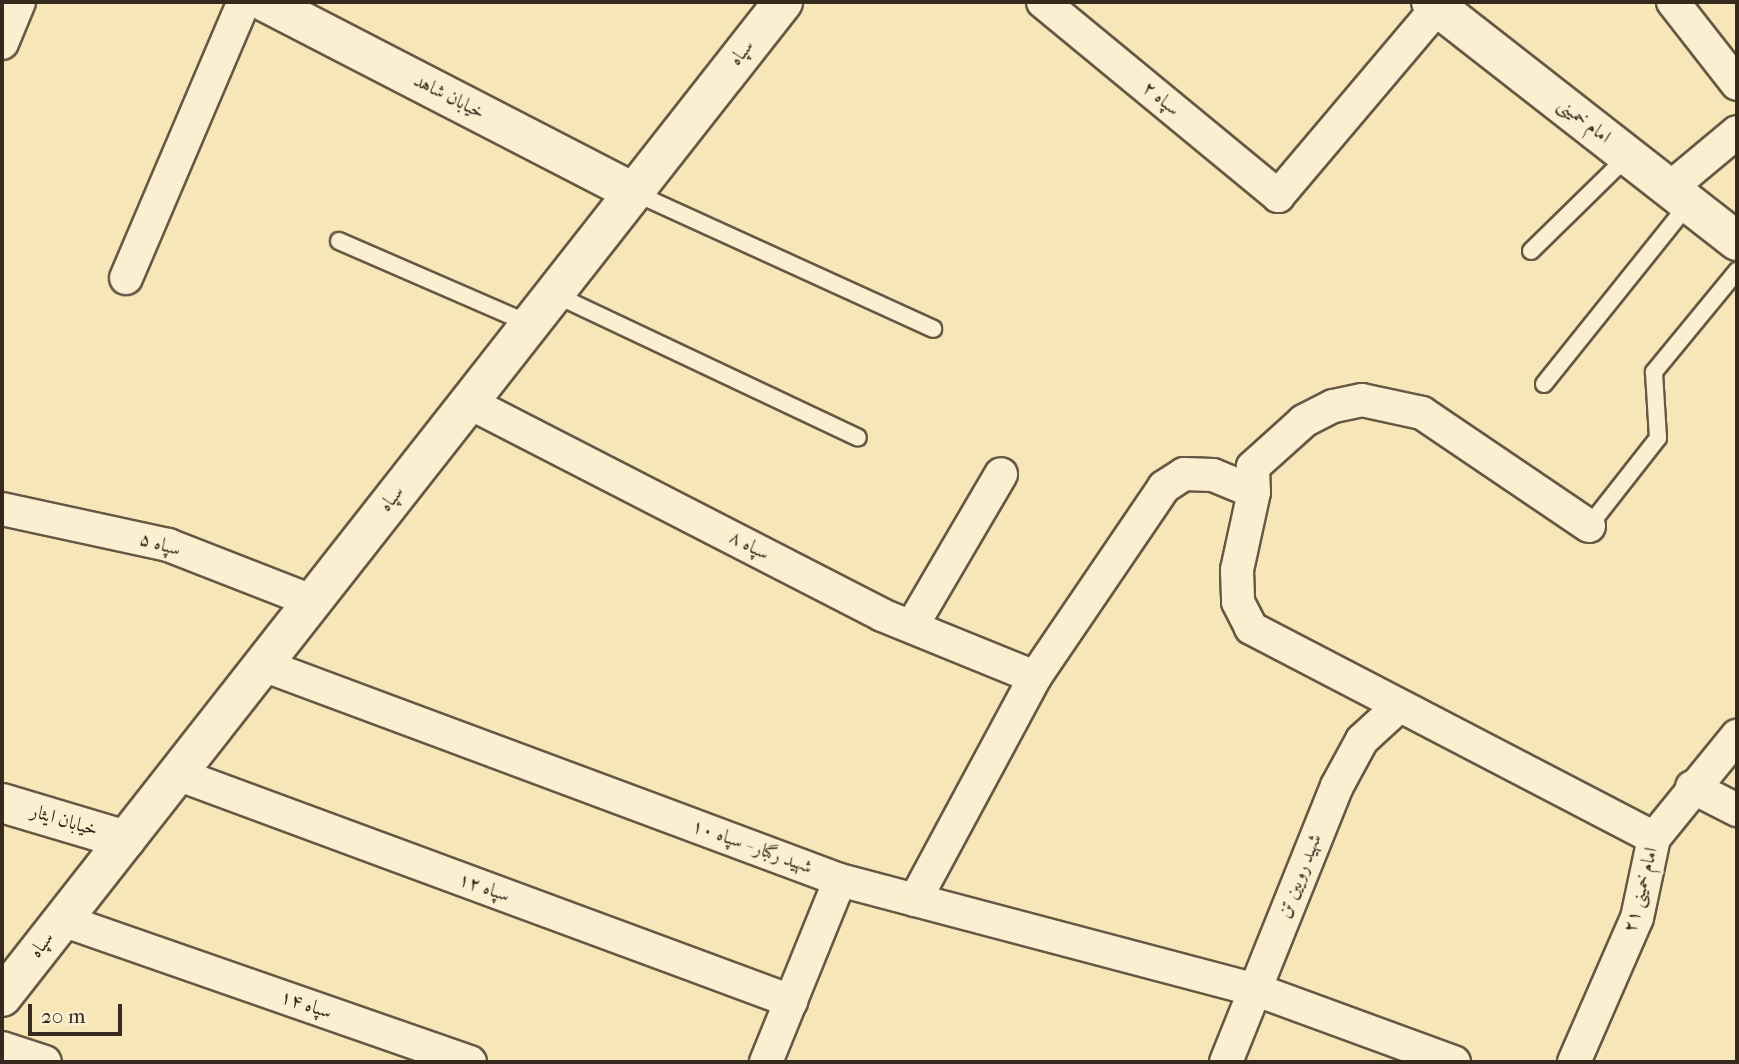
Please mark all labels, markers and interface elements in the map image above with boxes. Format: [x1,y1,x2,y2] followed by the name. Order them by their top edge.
[725,35,759,71] street label: سپاه
[410,69,488,125] street label: خیابان شاهد
[1138,77,1184,121] street label: سپاه ۲
[1553,93,1615,149] street label: امام خمینی
[375,481,409,517] street label: سپاه
[725,526,773,566] street label: سپاه ۸
[137,528,183,562] street label: سپاه ۵
[28,800,100,842] street label: خیابان ایثار
[689,815,815,879] street label: شهید رگبار - سپاه ۱۰
[1273,831,1327,921] street label: شهید رویین تن
[1619,845,1663,935] street label: امام خمینی ۲۱
[455,868,513,908] street label: سپاه ۱۲
[25,927,59,963] street label: سپاه
[277,986,335,1024] street label: سپاه ۱۴
[32,990,126,1034] scale bar
[41,1004,85,1028] text: 20 m

